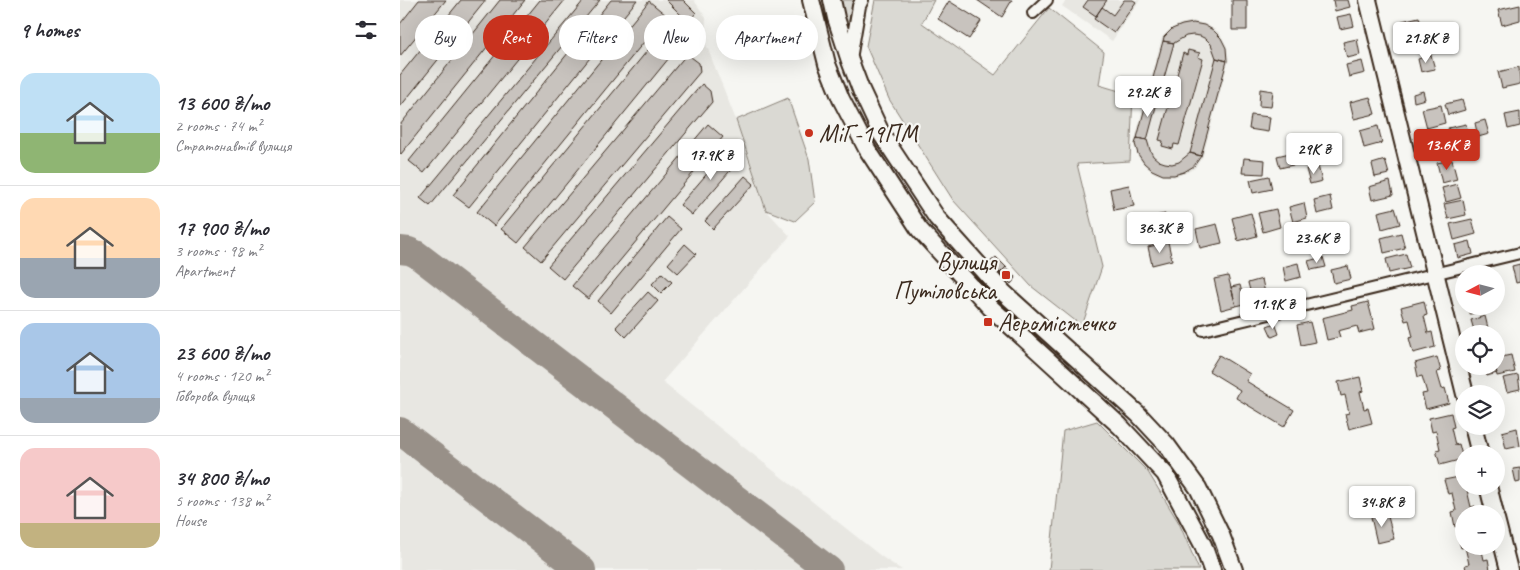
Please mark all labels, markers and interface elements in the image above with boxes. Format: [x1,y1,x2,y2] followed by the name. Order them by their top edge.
[415,15,473,60] chip: Buy
[483,15,549,60] chip: Rent
[559,15,634,60] chip: Filters
[644,15,706,60] chip: New
[716,15,818,60] chip: Apartment
[352,16,380,44] icon: filters
[20,17,79,43] text: 9 homes
[1380,22,1472,64] pin: 21.8K ₴
[1404,28,1448,48] text: 21.8K ₴
[1102,76,1194,118] pin: 29.2K ₴
[1126,82,1170,102] text: 29.2K ₴
[175,90,269,116] text: 13 600 ₴/mo
[60,93,120,153] icon: home
[175,116,261,136] text: 2 rooms · 74 m²
[819,118,919,150] place label: МіГ-19ПМ
[803,127,815,139] marker: МіГ-19ПМ
[1401,128,1493,171] pin: 13.6K ₴
[1279,132,1349,175] pin: 29K ₴
[1425,135,1469,155] text: 13.6K ₴
[175,136,291,156] text: Стратонавтів вулиця
[665,138,757,181] pin: 17.9K ₴
[1297,139,1331,159] text: 29K ₴
[689,145,733,165] text: 17.9K ₴
[1114,212,1206,254] pin: 36.3K ₴
[175,215,269,241] text: 17 900 ₴/mo
[60,218,120,278] icon: home
[1138,218,1182,238] text: 36.3K ₴
[1271,222,1363,264] pin: 23.6K ₴
[1295,228,1339,248] text: 23.6K ₴
[175,241,261,261] text: 3 rooms · 98 m²
[894,246,998,307] place label: Вулиця Путіловська
[175,261,234,281] text: Apartment
[1455,265,1505,315] north arrow
[1455,265,1505,555] map controls
[1000,269,1012,281] marker: Вулиця Путіловська
[1227,288,1319,330] pin: 11.9K ₴
[1251,294,1295,314] text: 11.9K ₴
[998,307,1118,339] place label: Аеромістечко
[982,316,994,328] marker: Аеромістечко
[1455,325,1505,375] button: locate
[175,340,269,366] text: 23 600 ₴/mo
[60,343,120,403] icon: home
[175,366,269,386] text: 4 rooms · 120 m²
[1455,385,1505,435] button: layers
[175,386,255,406] text: Говорова вулиця
[1455,445,1505,495] button: +
[175,465,269,491] text: 34 800 ₴/mo
[60,468,120,528] icon: home
[1336,486,1428,528] pin: 34.8K ₴
[175,491,269,511] text: 5 rooms · 138 m²
[1360,492,1404,512] text: 34.8K ₴
[1455,505,1505,555] button: −
[175,511,206,531] text: House

